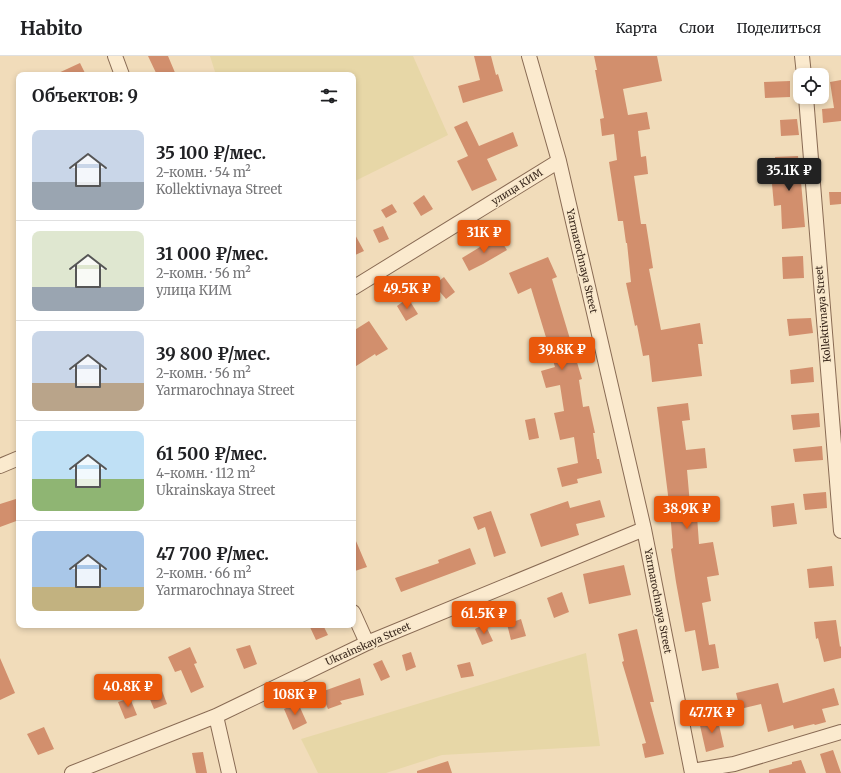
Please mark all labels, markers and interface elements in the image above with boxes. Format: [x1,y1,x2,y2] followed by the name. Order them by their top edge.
[20,16,82,40] text: Habito
[615,19,657,37] text: Карта
[679,19,714,37] text: Слои
[736,19,821,37] text: Поделиться
[793,68,829,104] map controls
[793,68,829,104] button: locate
[32,85,138,107] text: Объектов: 9
[318,85,340,107] icon: filters
[156,142,266,164] text: 35 100 ₽/мес.
[64,146,112,194] icon: home
[752,158,826,192] pin: 35.1K ₽
[766,162,812,179] text: 35.1K ₽
[156,164,251,181] text: 2-комн. · 54 m²
[489,166,545,208] street label: улица КИМ
[156,181,282,198] text: Kollektivnaya Street
[563,207,600,315] street label: Yarmarochnaya Street
[456,220,512,254] pin: 31K ₽
[466,224,502,241] text: 31K ₽
[156,243,268,265] text: 31 000 ₽/мес.
[64,247,112,295] icon: home
[156,265,251,282] text: 2-комн. · 56 m²
[812,265,834,363] street label: Kollektivnaya Street
[370,276,444,310] pin: 49.5K ₽
[383,280,431,297] text: 49.5K ₽
[156,282,232,299] text: улица КИМ
[525,337,599,371] pin: 39.8K ₽
[538,341,586,358] text: 39.8K ₽
[156,343,270,365] text: 39 800 ₽/мес.
[64,347,112,395] icon: home
[156,365,251,382] text: 2-комн. · 56 m²
[156,382,295,399] text: Yarmarochnaya Street
[156,443,267,465] text: 61 500 ₽/мес.
[64,447,112,495] icon: home
[156,465,255,482] text: 4-комн. · 112 m²
[156,482,275,499] text: Ukrainskaya Street
[650,496,724,530] pin: 38.9K ₽
[663,500,711,517] text: 38.9K ₽
[156,543,269,565] text: 47 700 ₽/мес.
[641,546,675,655] street label: Yarmarochnaya Street
[64,547,112,595] icon: home
[156,565,251,582] text: 2-комн. · 66 m²
[156,582,295,599] text: Yarmarochnaya Street
[447,601,521,635] pin: 61.5K ₽
[461,605,507,622] text: 61.5K ₽
[323,619,413,669] street label: Ukrainskaya Street
[91,674,165,708] pin: 40.8K ₽
[103,678,153,695] text: 40.8K ₽
[262,682,328,716] pin: 108K ₽
[273,686,317,703] text: 108K ₽
[675,700,749,734] pin: 47.7K ₽
[689,704,735,721] text: 47.7K ₽

